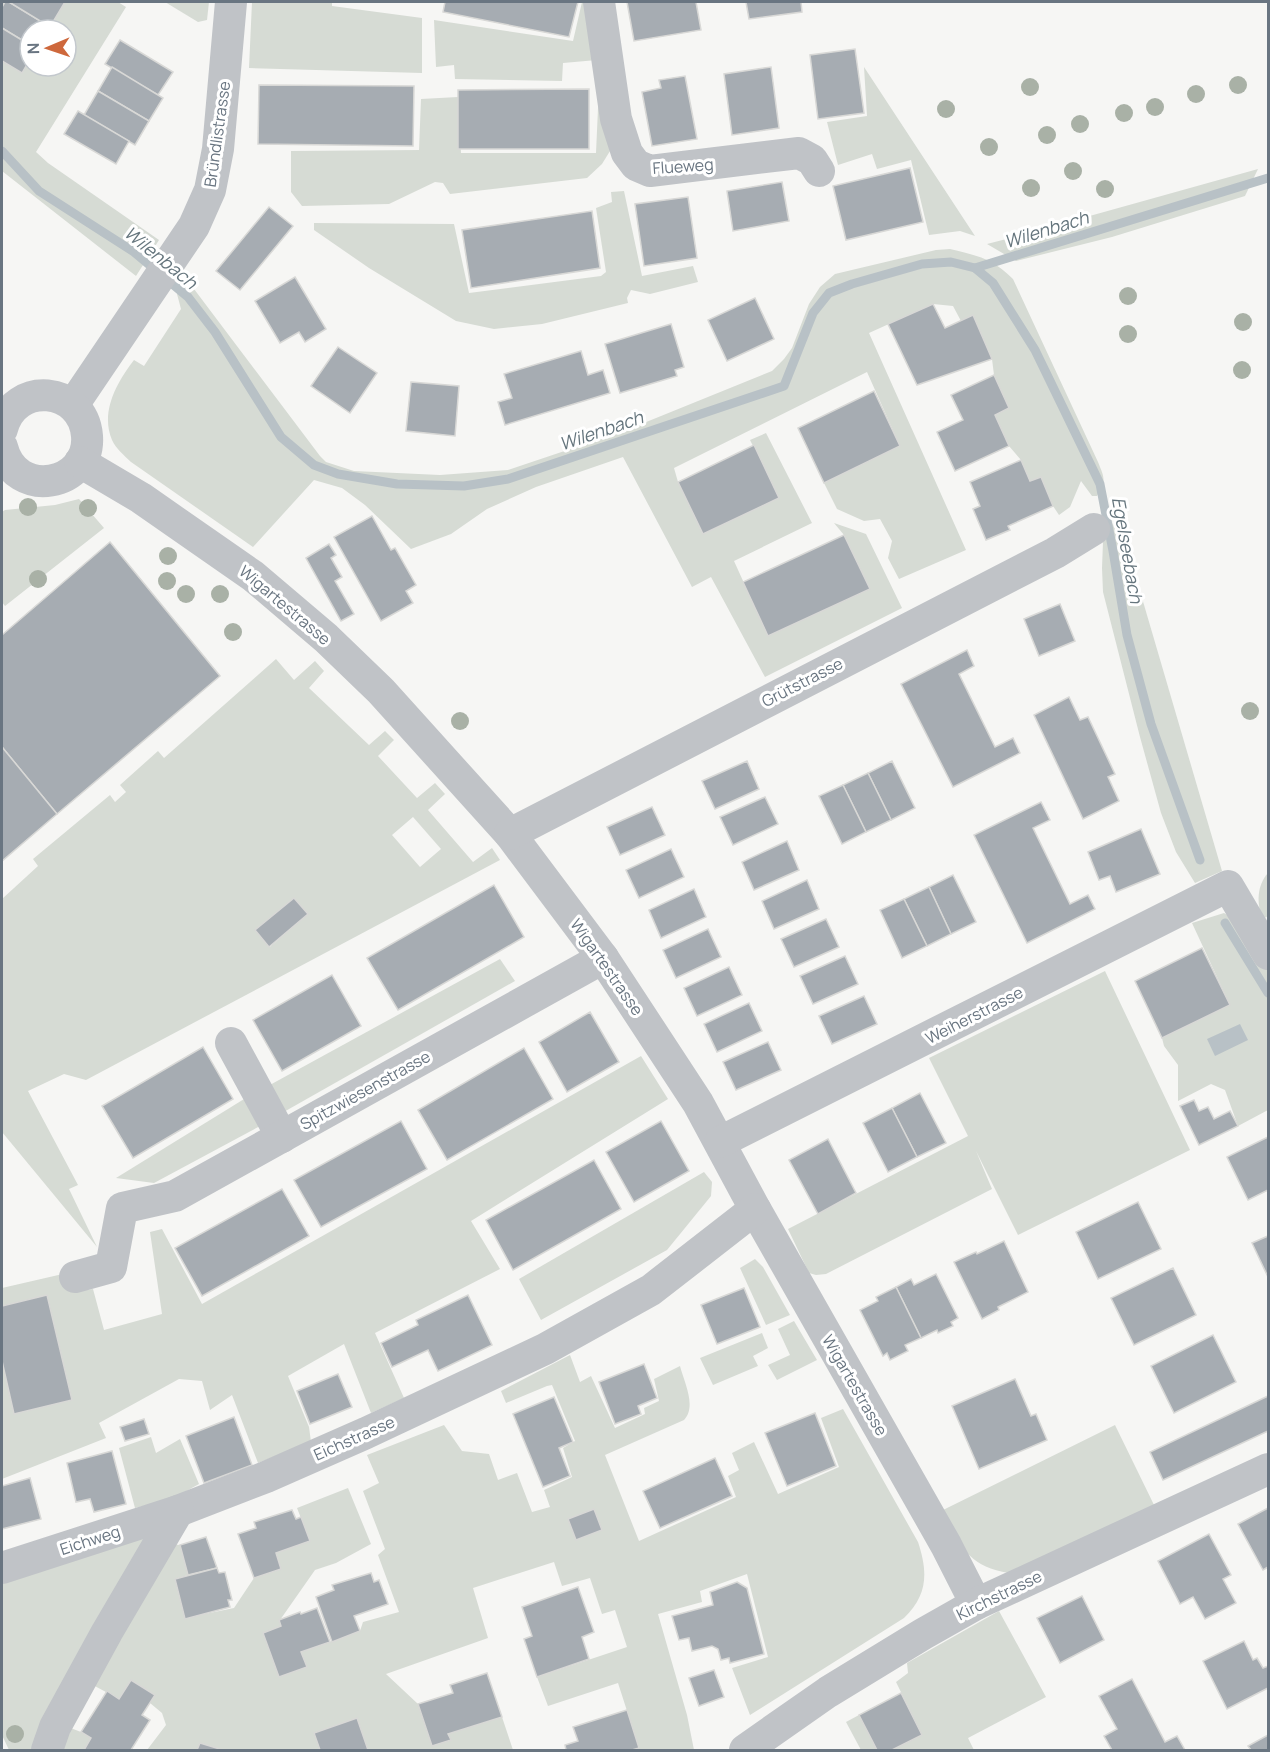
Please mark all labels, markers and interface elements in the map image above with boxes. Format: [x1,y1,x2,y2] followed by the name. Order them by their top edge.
[18,18,78,78] north arrow
[22,42,44,55] text: N
[199,80,235,188] street label: Bründlistrasse
[652,153,714,179] street label: Flueweg
[1001,204,1092,253] water label: Wilenbach
[120,220,203,295] water label: Wilenbach
[556,404,647,456] water label: Wilenbach
[1107,495,1149,606] water label: Egelseebach
[235,560,335,650] street label: Wigartestrasse
[758,652,846,712] street label: Grütstrasse
[566,914,648,1020] street label: Wigartestrasse
[921,981,1027,1049] street label: Weiherstrasse
[296,1045,434,1135] street label: Spitzwiesenstrasse
[817,1330,893,1440] street label: Wigartestrasse
[310,1410,398,1466] street label: Eichstrasse
[57,1520,123,1560] street label: Eichweg
[953,1565,1045,1625] street label: Kirchstrasse

